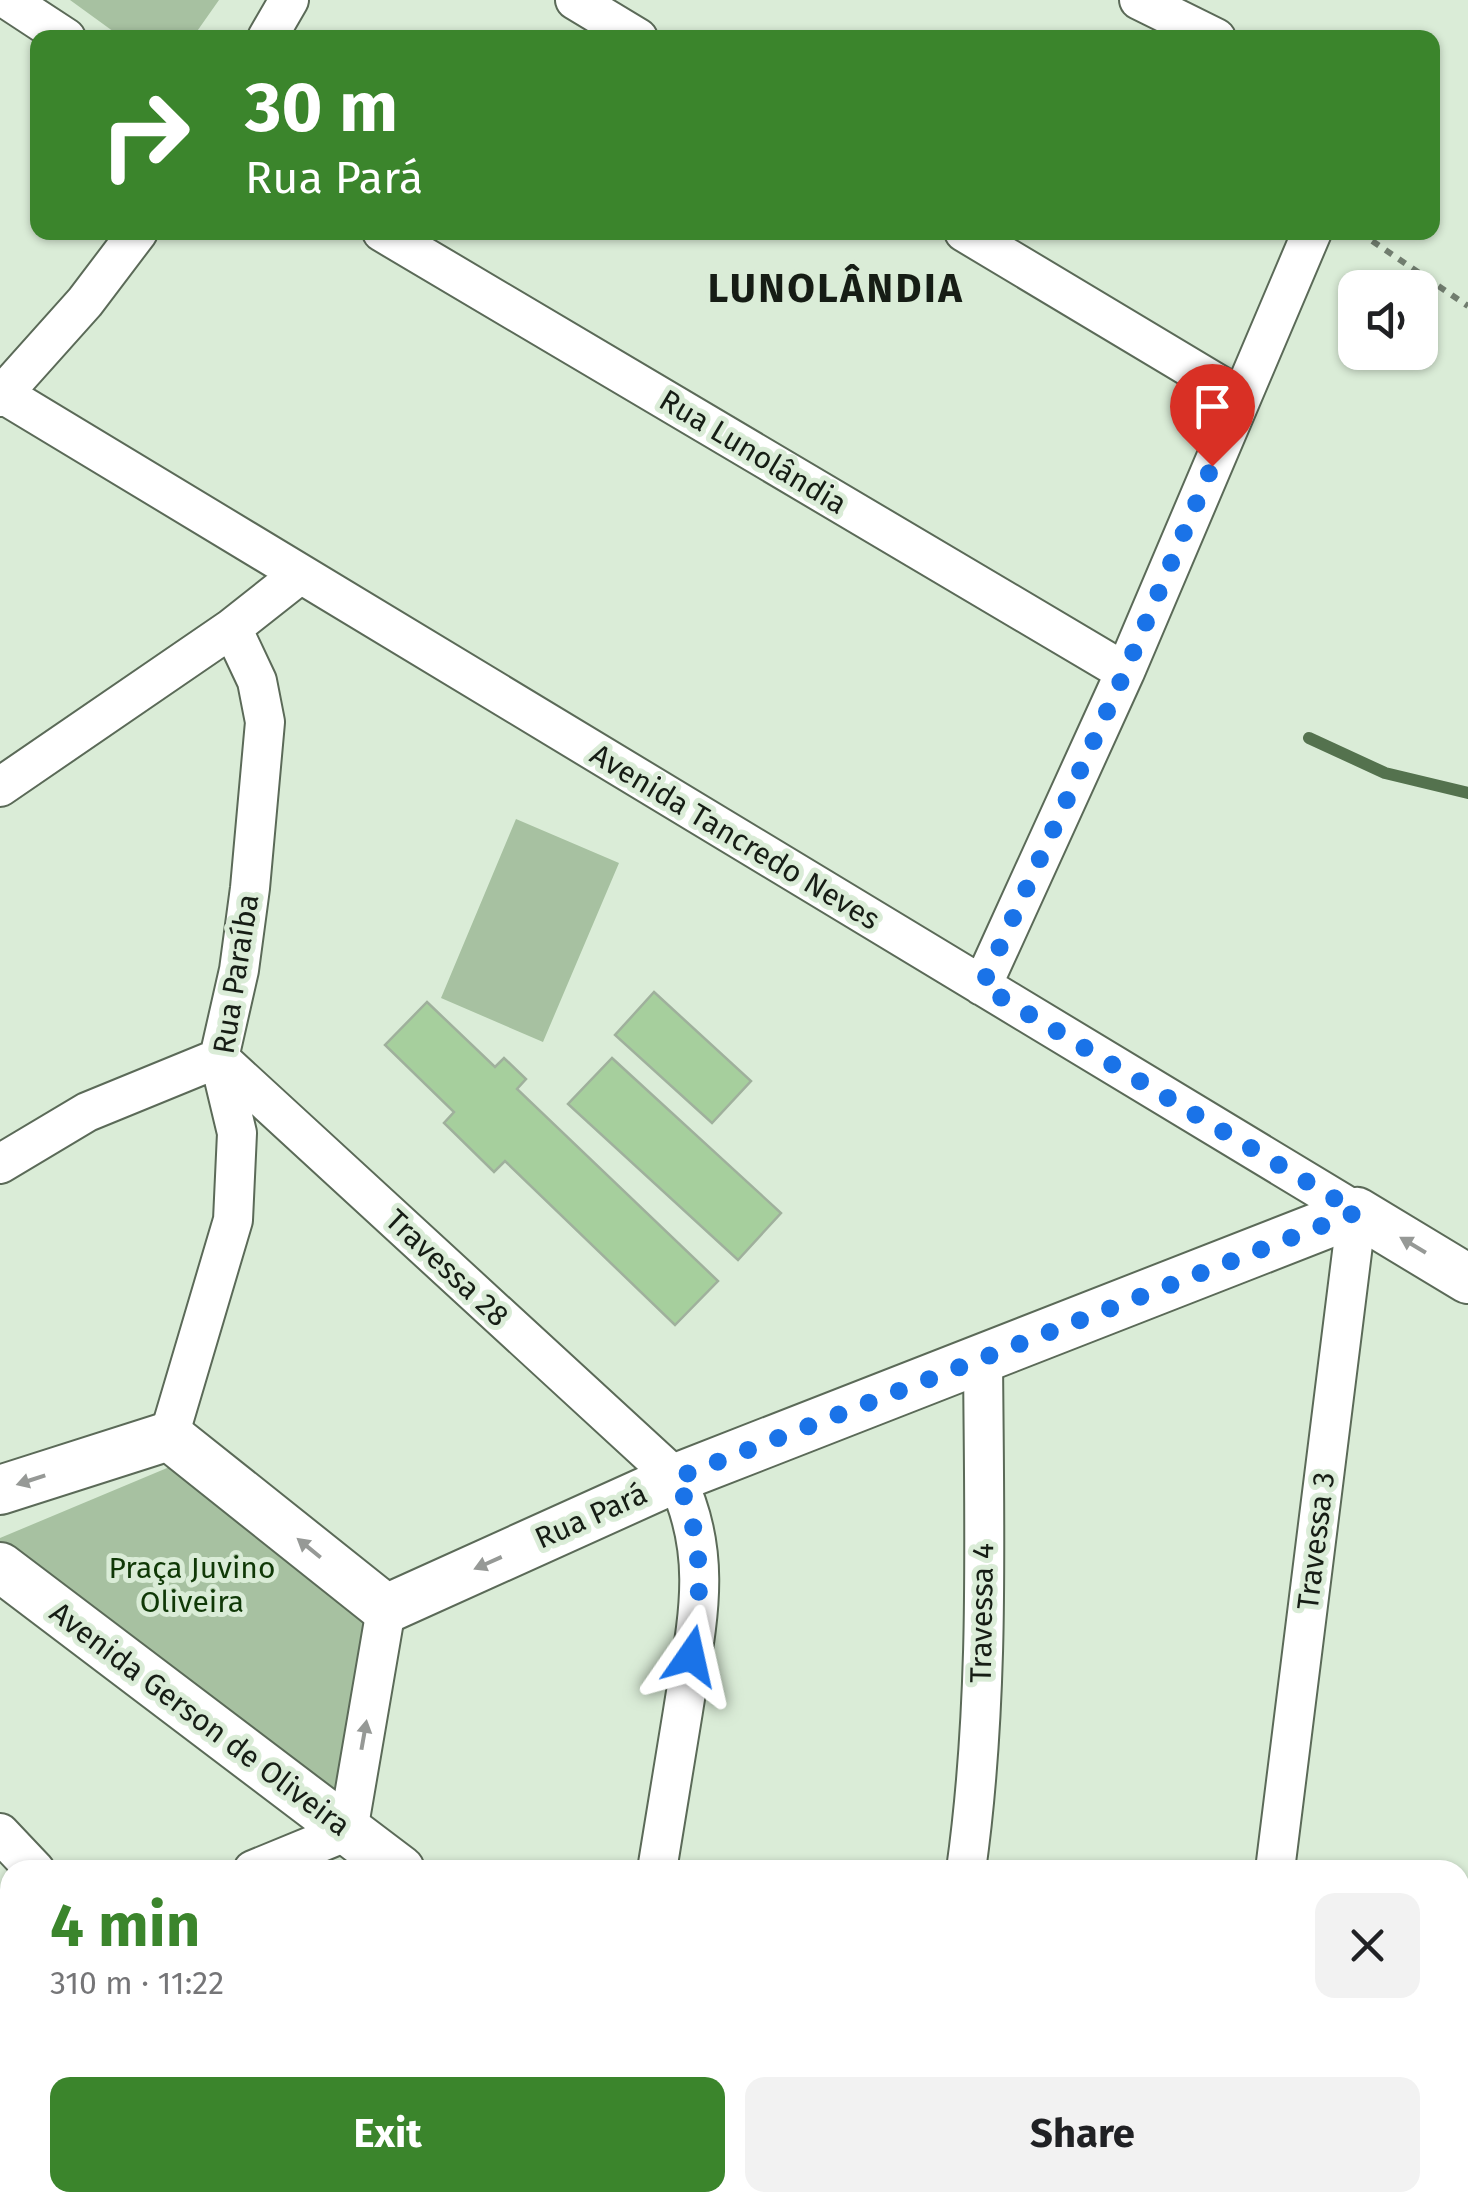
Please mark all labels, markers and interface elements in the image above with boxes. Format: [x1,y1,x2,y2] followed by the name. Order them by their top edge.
[245,66,398,150] text: 30 m
[80,70,210,200] icon: right
[245,151,423,205] text: Rua Pará
[708,264,964,313] district label: LUNOLÂNDIA
[1338,270,1438,370] map controls
[1338,270,1438,370] button: sound
[1170,364,1255,467] pin
[1185,379,1240,434] icon: arrive
[653,382,853,522] street label: Rua Lunolândia
[584,736,886,938] street label: Avenida Tancredo Neves
[206,891,266,1057] street label: Rua Paraíba
[378,1202,516,1334] street label: Travessa 28
[1399,1237,1427,1255] one-way arrow
[1290,1470,1342,1612] street label: Travessa 3
[15,1474,45,1489] one-way arrow
[529,1475,653,1557] street label: Rua Pará
[297,1538,322,1559] one-way arrow
[963,1543,1001,1683] street label: Travessa 4
[109,1550,275,1620] park label: Praça Juvino Oliveira
[473,1555,503,1571] one-way arrow
[43,1594,357,1844] street label: Avenida Gerson de Oliveira
[639,1604,743,1708] position arrow
[357,1719,372,1750] one-way arrow
[50,1890,200,1962] text: 4 min
[1315,1893,1420,1998] button: close
[50,1964,224,2002] text: 310 m · 11:22
[50,2077,725,2192] button: Exit
[745,2077,1420,2192] button: Share

